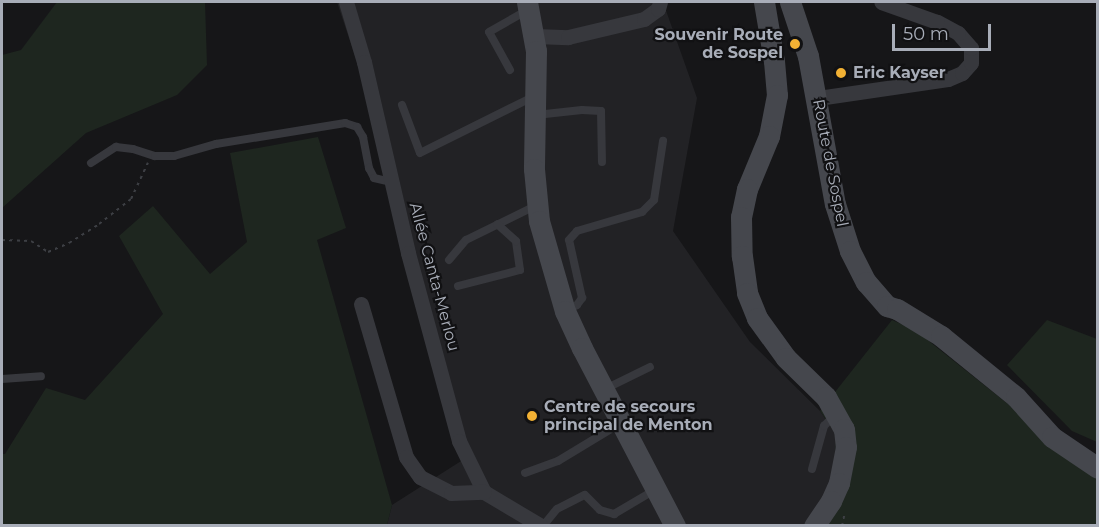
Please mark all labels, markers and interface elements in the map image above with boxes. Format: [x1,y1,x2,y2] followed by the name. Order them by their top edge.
[895,12,994,50] scale bar
[903,23,949,45] text: 50 m
[655,25,783,63] place label: Souvenir Route de Sospel
[788,37,802,51] marker: Souvenir Route de Sospel
[853,63,946,83] place label: Eric Kayser
[834,66,848,80] marker: Eric Kayser
[808,98,852,228] street label: Route de Sospel
[405,201,463,353] street label: Allée Canta-Merlou
[544,397,712,435] place label: Centre de secours principal de Menton
[525,409,539,423] marker: Centre de secours principal de Menton

